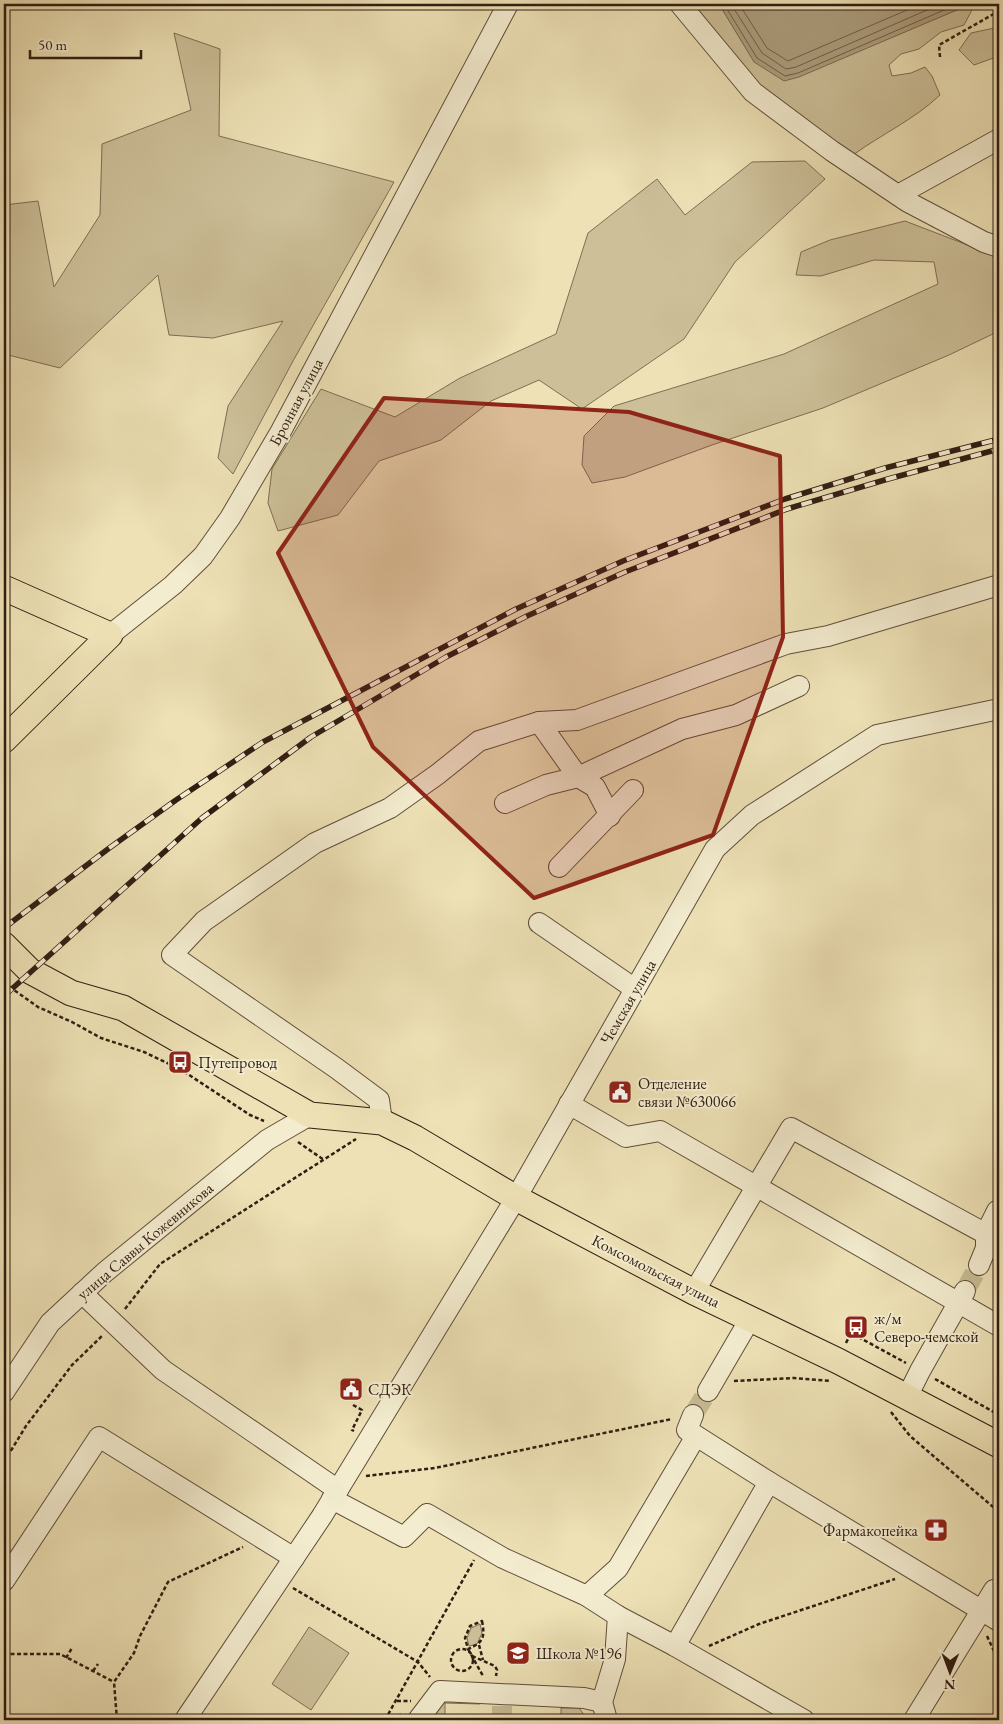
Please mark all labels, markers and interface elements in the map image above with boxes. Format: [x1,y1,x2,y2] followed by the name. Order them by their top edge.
[30,28,141,60] scale bar
[38,35,67,54] text: 50 m
[264,354,328,449] street label: Бронная улица
[595,955,661,1048] street label: Чемская улица
[167,1049,193,1075] bus stop icon: Путепровод
[198,1052,278,1073] place label: Путепровод
[638,1073,736,1112] place label: Отделение связи №630066
[607,1079,633,1105] public building icon: Отделение связи №630066
[72,1177,218,1304] street label: улица Саввы Кожевникова
[588,1230,724,1313] street label: Комсомольская улица
[874,1308,979,1347] place label: ж/м Северо-чемской
[843,1314,869,1340] bus stop icon: ж/м Северо-чемской
[338,1376,364,1402] public building icon: СДЭК
[368,1379,412,1400] place label: СДЭК
[923,1517,949,1543] pharmacy icon: Фармакопейка
[823,1520,919,1541] place label: Фармакопейка
[505,1640,531,1666] school or university icon: Школа №196
[536,1643,622,1664] place label: Школа №196
[926,1646,976,1696] north arrow
[943,1676,956,1694] text: N

